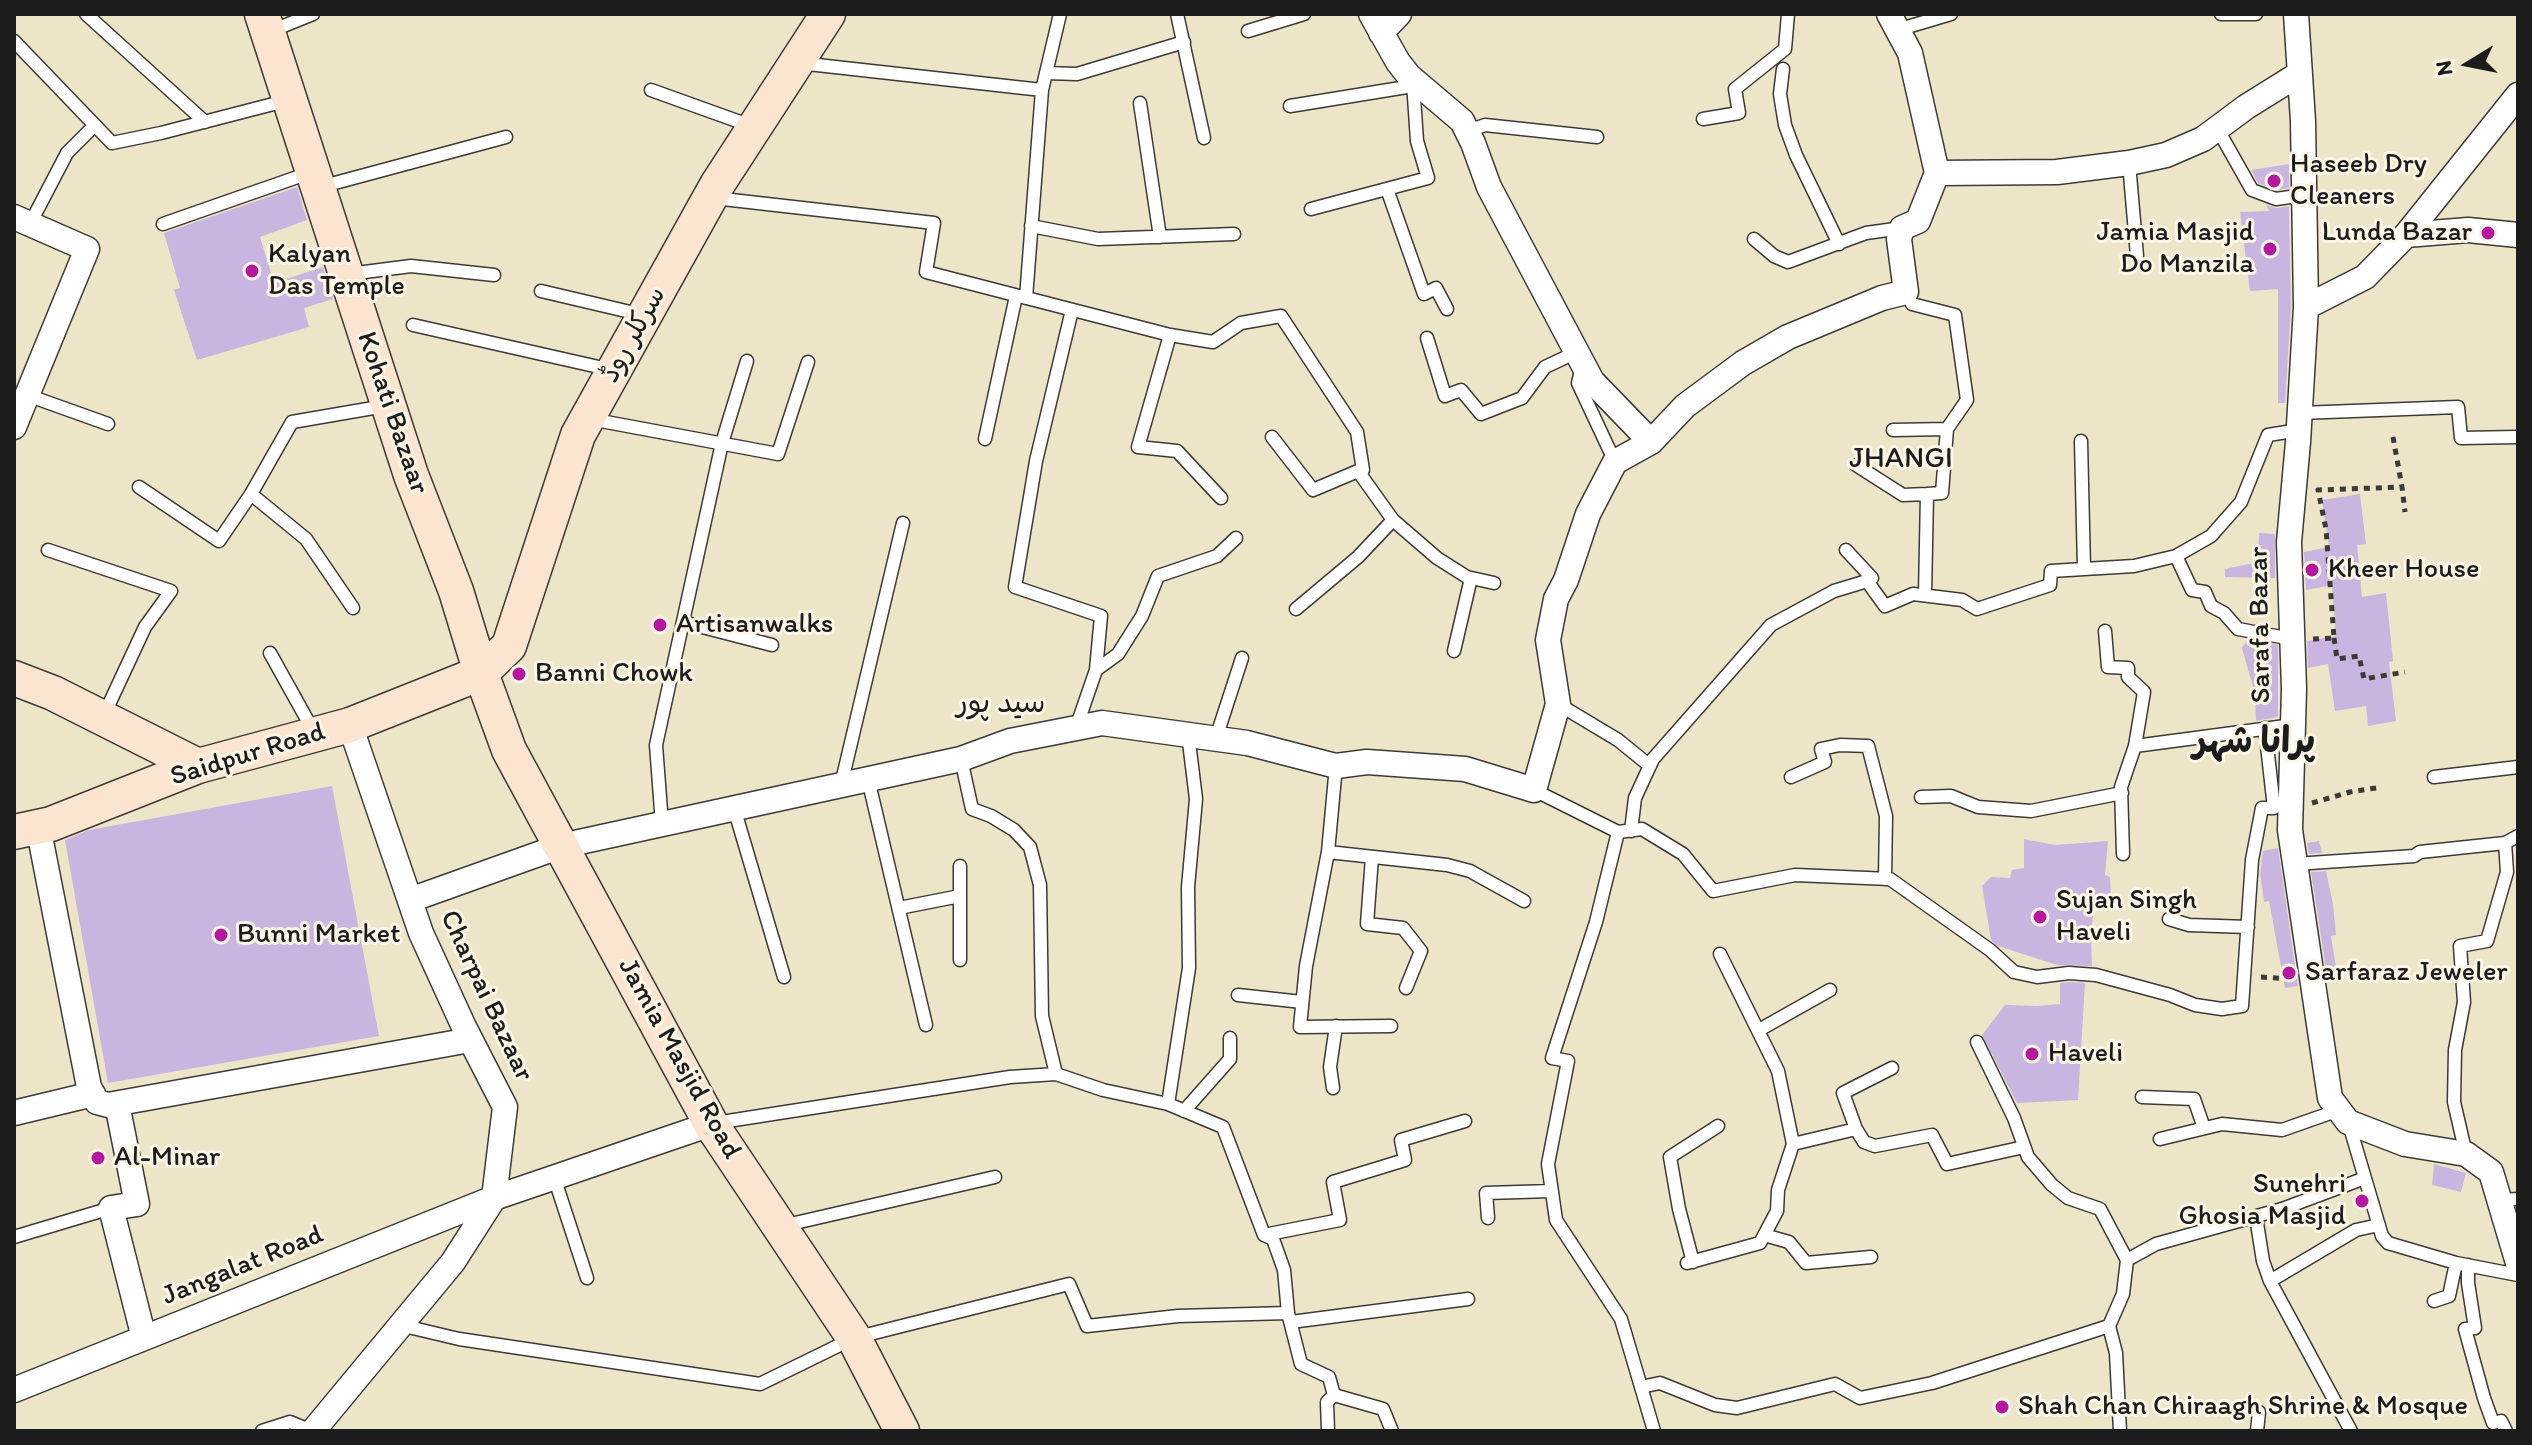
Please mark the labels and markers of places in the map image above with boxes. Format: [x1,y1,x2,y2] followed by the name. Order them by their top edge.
[2290,148,2427,214] place label: Haseeb Dry Cleaners
[2265,172,2283,190] marker: Haseeb Dry Cleaners
[2096,216,2254,282] place label: Jamia Masjid Do Manzila
[2322,216,2472,250] place label: Lunda Bazar
[2479,224,2497,242] marker: Lunda Bazar
[268,238,405,304] place label: Kalyan Das Temple
[2261,240,2279,258] marker: Jamia Masjid Do Manzila
[243,262,261,280] marker: Kalyan Das Temple
[2328,553,2479,587] place label: Kheer House
[2303,561,2321,579] marker: Kheer House
[676,608,833,642] place label: Artisanwalks
[651,616,669,634] marker: Artisanwalks
[535,657,693,691] place label: Banni Chowk
[510,665,528,683] marker: Banni Chowk
[2056,884,2197,950] place label: Sujan Singh Haveli
[2031,908,2049,926] marker: Sujan Singh Haveli
[237,918,401,952] place label: Bunni Market
[212,926,230,944] marker: Bunni Market
[2305,956,2508,990] place label: Sarfaraz Jeweler
[2280,964,2298,982] marker: Sarfaraz Jeweler
[2048,1037,2123,1071] place label: Haveli
[2023,1045,2041,1063] marker: Haveli
[114,1141,220,1175] place label: Al-Minar
[89,1149,107,1167] marker: Al-Minar
[2178,1168,2346,1234] place label: Sunehri Ghosia Masjid
[2353,1192,2371,1210] marker: Sunehri Ghosia Masjid
[2018,1390,2468,1424] place label: Shah Chan Chiraagh Shrine & Mosque
[1993,1398,2011,1416] marker: Shah Chan Chiraagh Shrine & Mosque

